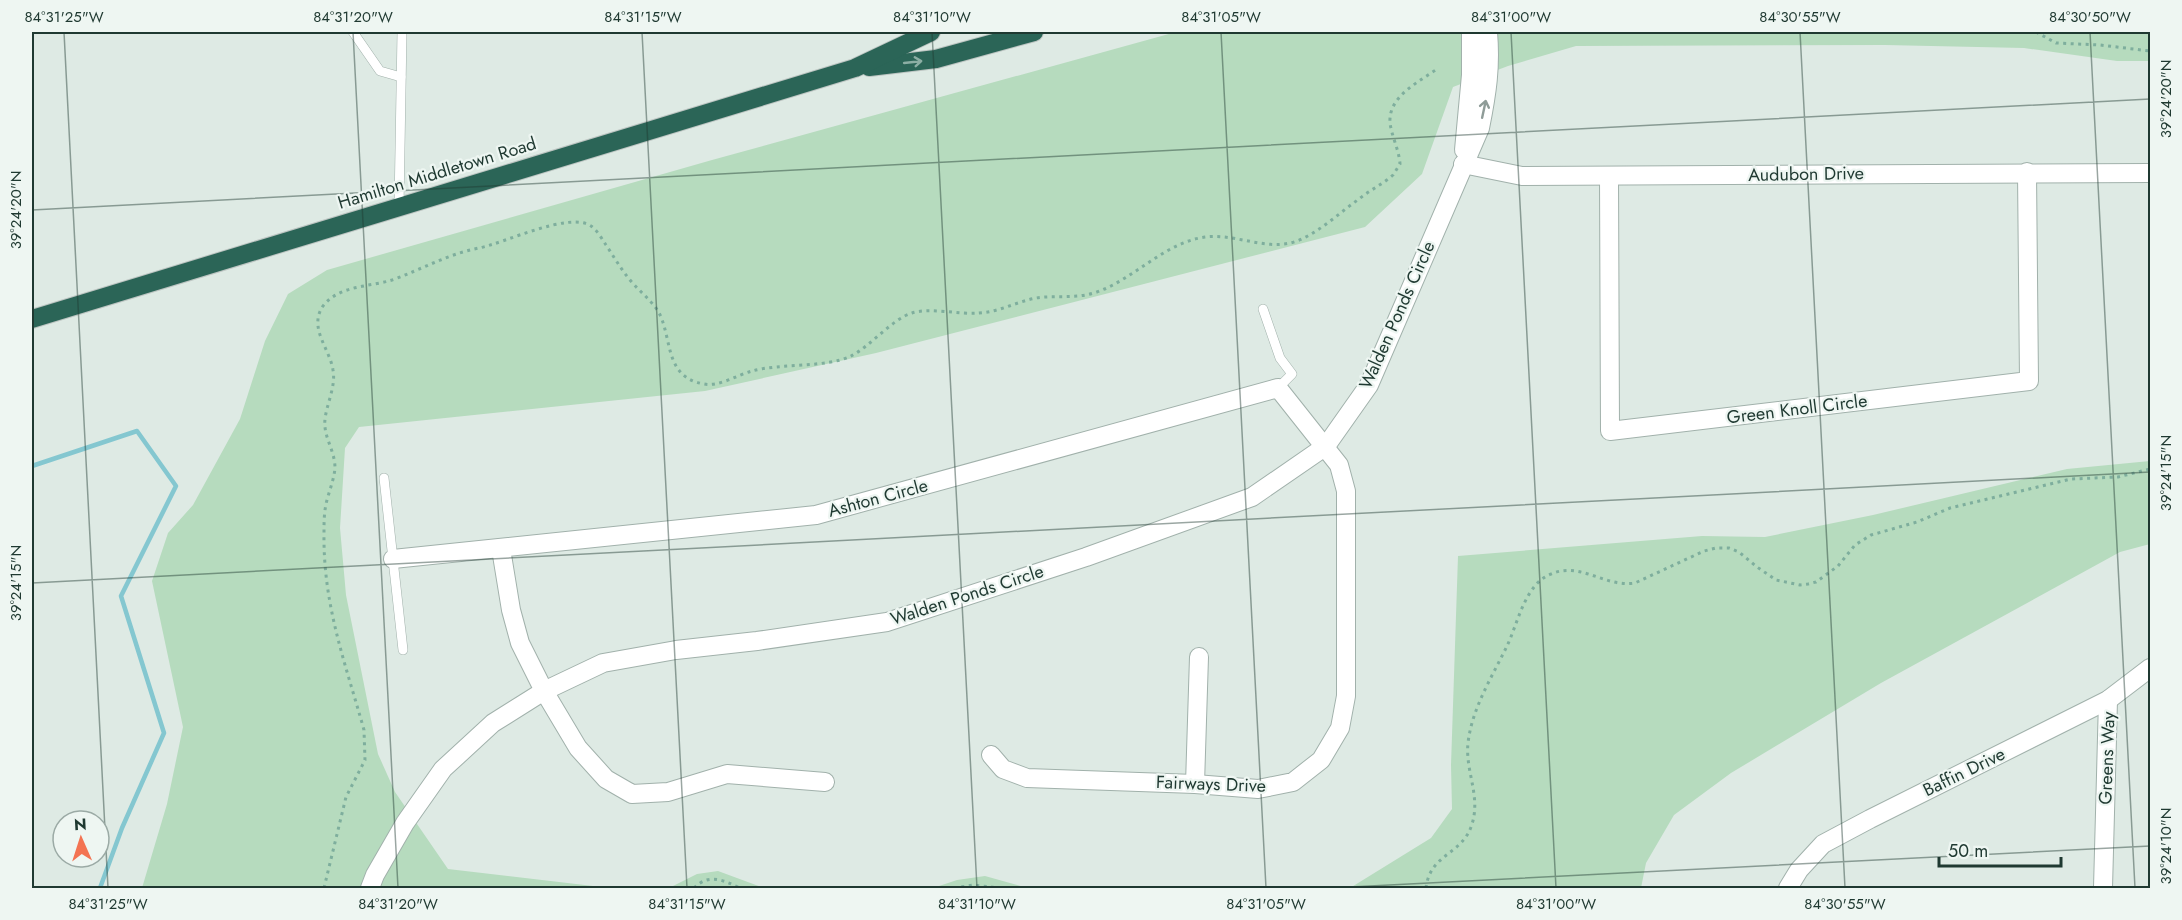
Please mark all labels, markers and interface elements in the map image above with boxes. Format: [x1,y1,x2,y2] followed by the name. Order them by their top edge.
[24,6,104,28] text: 84°31'25"W
[313,6,393,28] text: 84°31'20"W
[604,6,682,28] text: 84°31'15"W
[893,6,971,28] text: 84°31'10"W
[1181,6,1261,28] text: 84°31'05"W
[1471,6,1551,28] text: 84°31'00"W
[1759,6,1841,28] text: 84°30'55"W
[2049,6,2131,28] text: 84°30'50"W
[903,56,923,67] one-way arrow
[2155,60,2177,138] text: 39°24'20"N
[1478,100,1490,119] one-way arrow
[335,130,539,216] street label: Hamilton Middletown Road
[1748,160,1864,188] street label: Audubon Drive
[5,171,27,249] text: 39°24'20"N
[1353,237,1441,393] street label: Walden Ponds Circle
[1725,387,1869,431] street label: Green Knoll Circle
[2155,435,2177,511] text: 39°24'15"N
[825,472,931,524] street label: Ashton Circle
[5,545,27,621] text: 39°24'15"N
[887,558,1047,632] street label: Walden Ponds Circle
[2092,711,2122,805] street label: Greens Way
[1919,741,2009,803] street label: Baffin Drive
[1156,769,1266,799] street label: Fairways Drive
[2155,808,2177,884] text: 39°24'10"N
[51,809,111,869] north arrow
[73,813,87,836] text: N
[1939,830,2060,868] scale bar
[1948,838,1988,864] text: 50 m
[68,893,148,915] text: 84°31'25"W
[358,893,438,915] text: 84°31'20"W
[648,893,726,915] text: 84°31'15"W
[938,893,1016,915] text: 84°31'10"W
[1226,893,1306,915] text: 84°31'05"W
[1516,893,1596,915] text: 84°31'00"W
[1804,893,1886,915] text: 84°30'55"W

